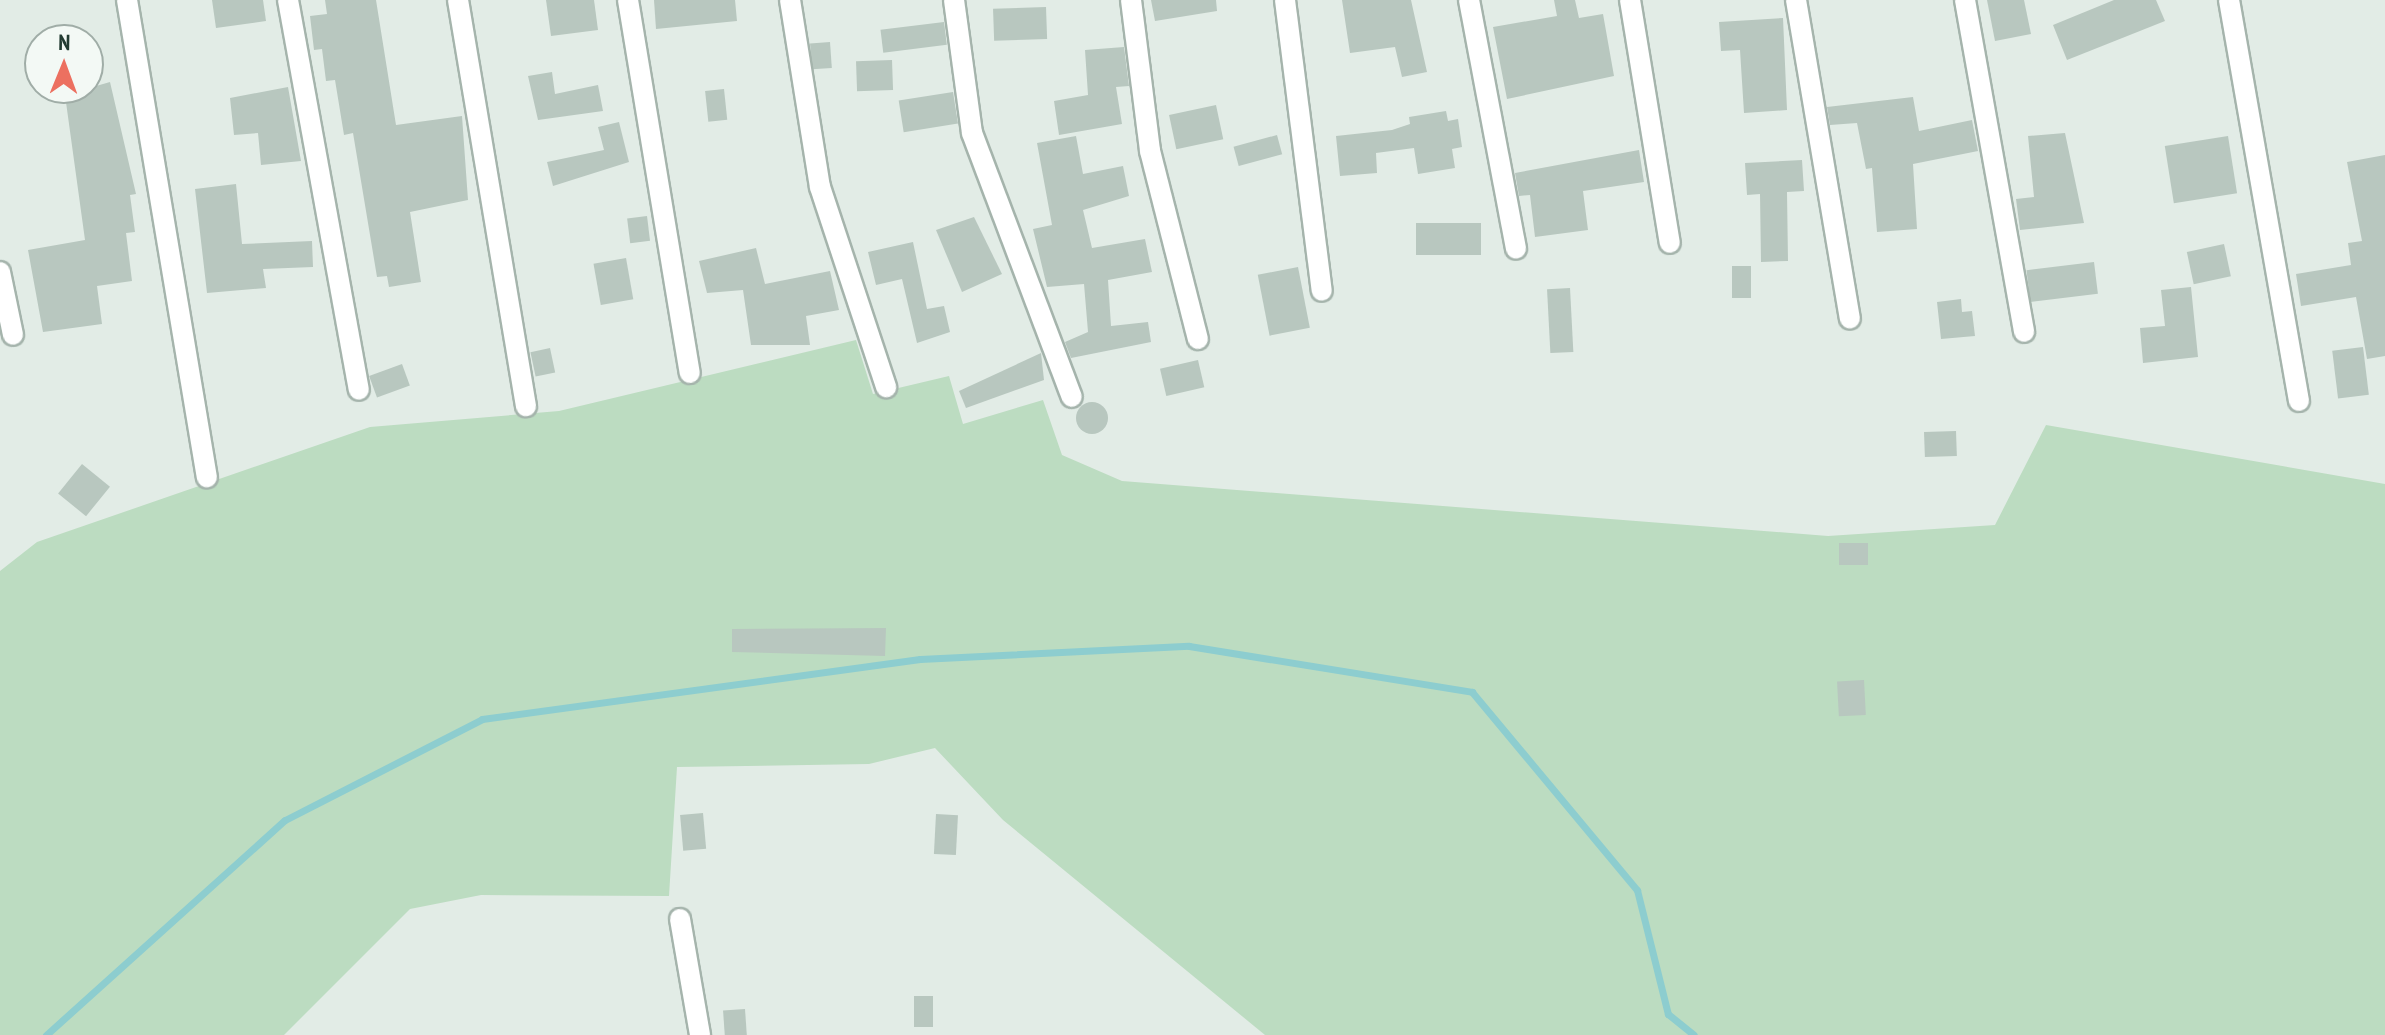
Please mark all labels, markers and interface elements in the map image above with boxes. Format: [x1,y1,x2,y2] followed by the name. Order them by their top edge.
[24,24,104,104] north arrow
[58,28,71,56] text: N

